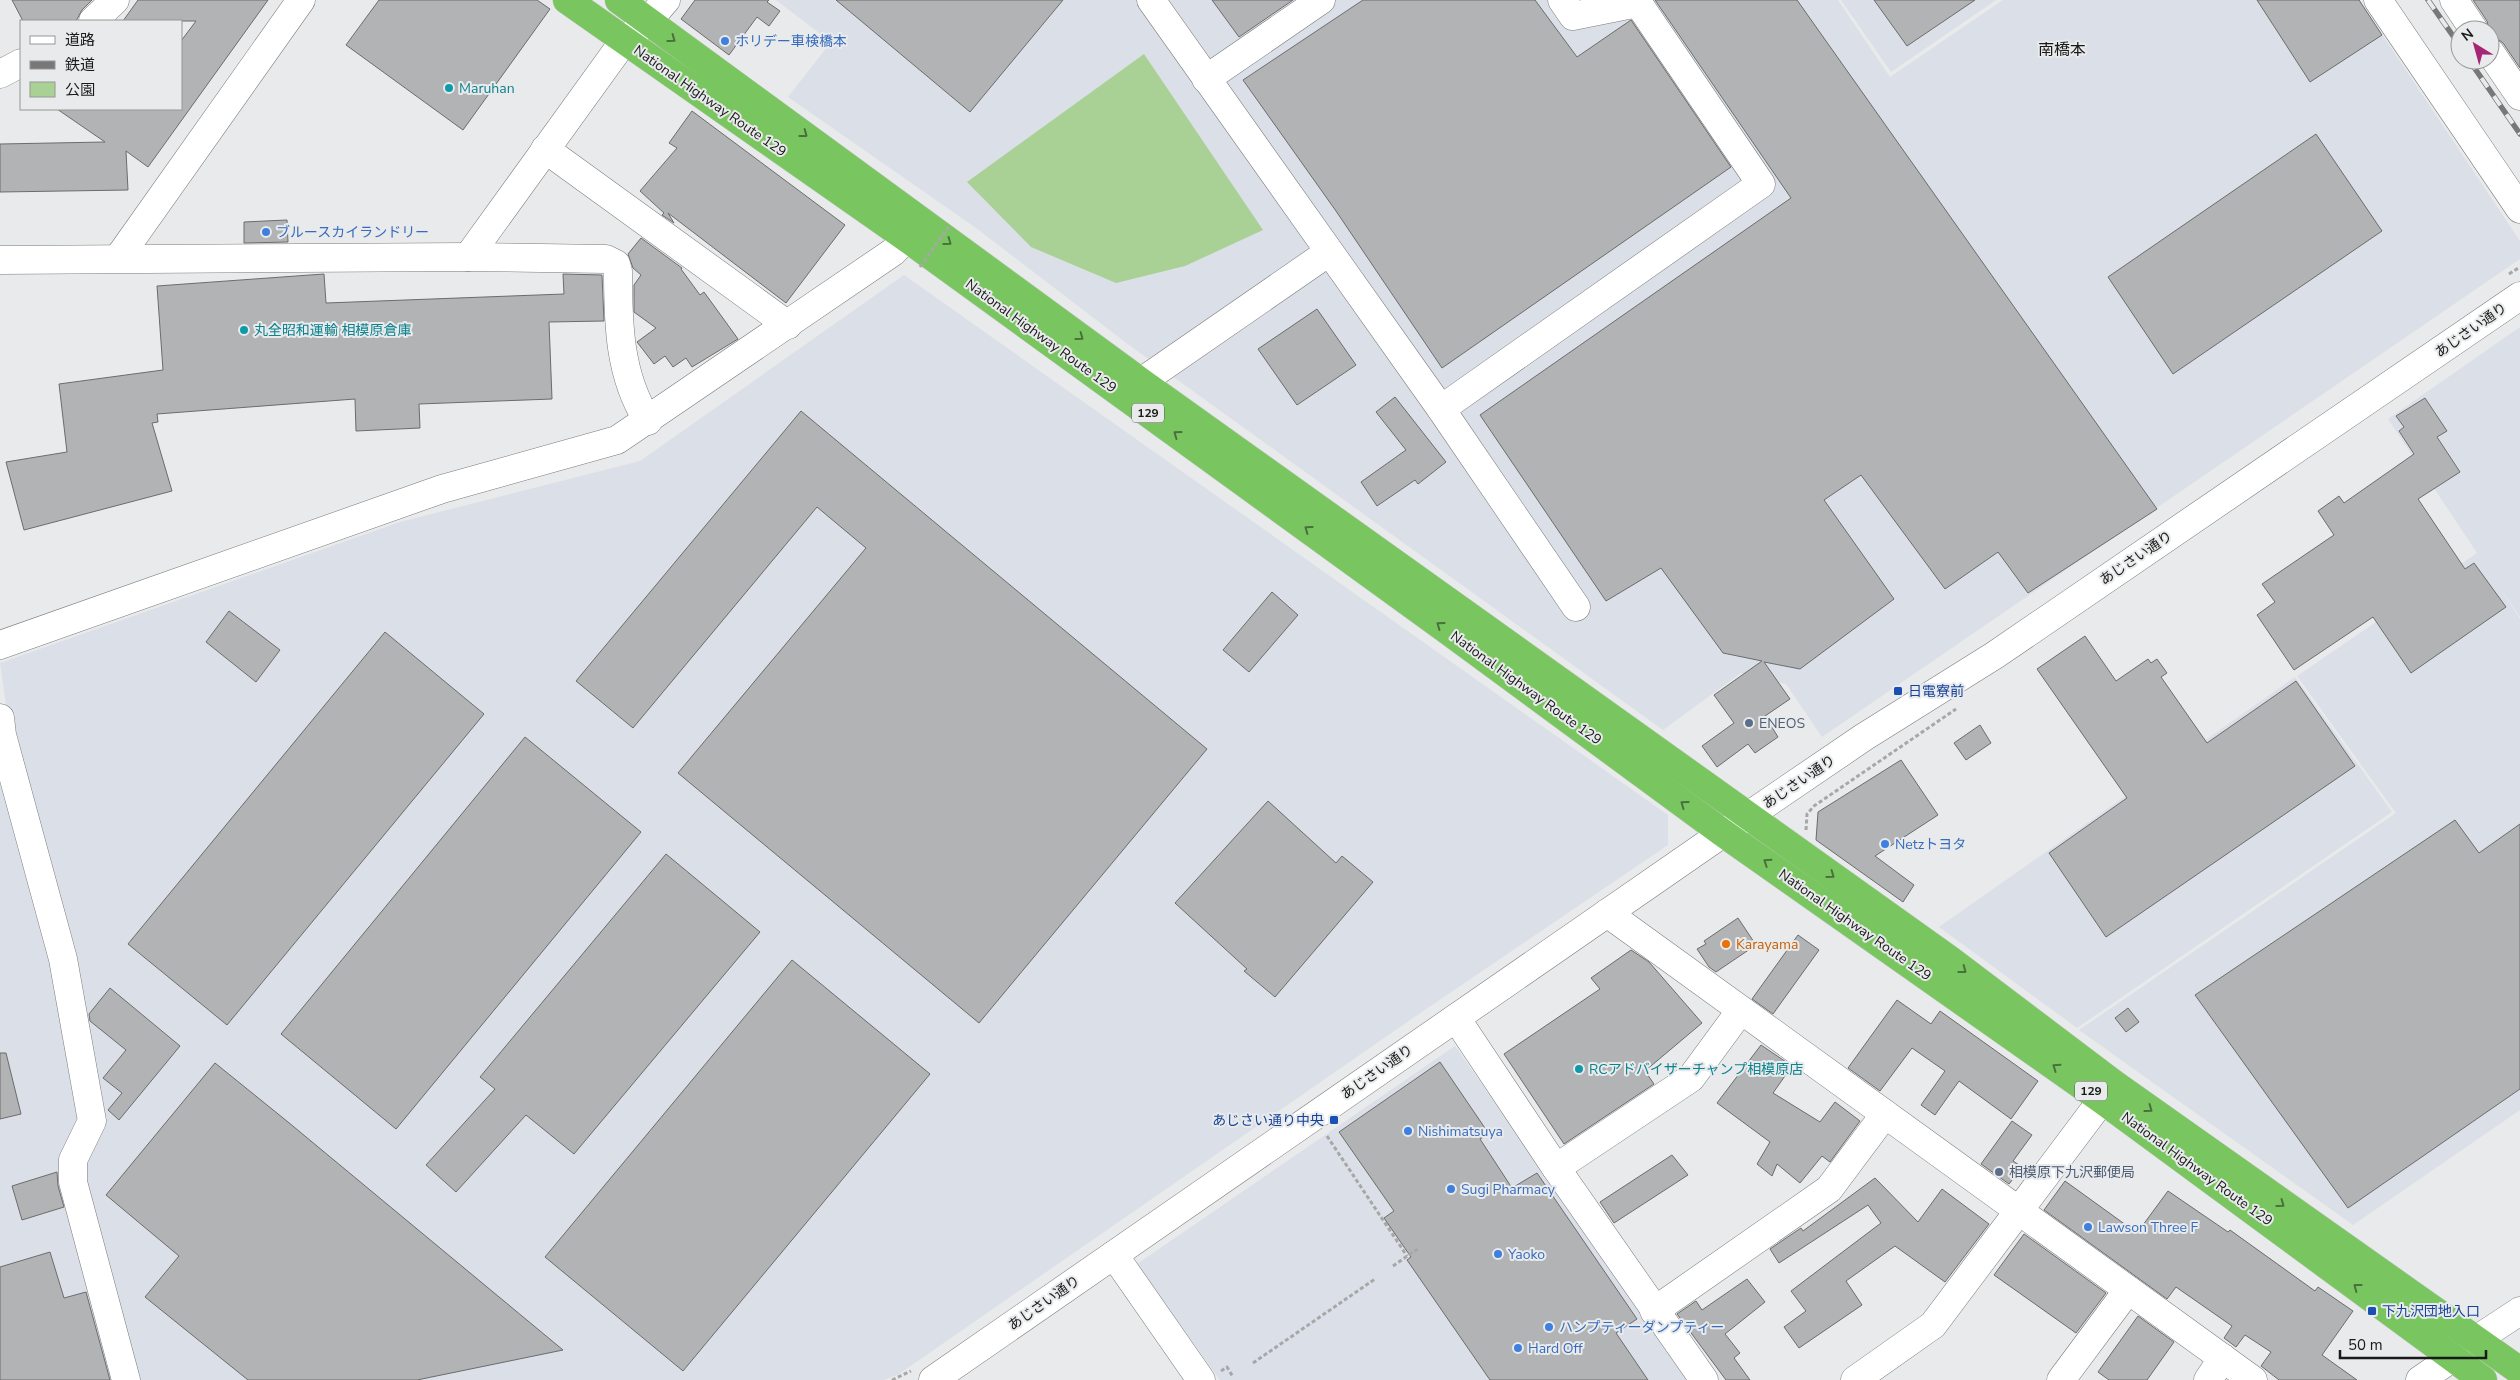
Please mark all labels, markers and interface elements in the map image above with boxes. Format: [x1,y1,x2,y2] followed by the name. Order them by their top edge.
[20,20,182,110] legend
[2450,20,2500,70] north arrow
[2458,24,2477,46] text: N
[65,30,95,50] text: 道路
[735,32,847,51] place label: ホリデー車検橋本
[666,33,676,42] one-way arrow
[719,35,731,47] marker: ホリデー車検橋本
[2038,39,2086,61] district label: 南橋本
[630,41,790,161] street label: National Highway Route 129
[65,55,95,75] text: 鉄道
[459,79,515,98] place label: Maruhan
[65,80,95,100] text: 公園
[443,82,455,94] marker: Maruhan
[798,129,807,137] one-way arrow
[276,223,429,242] place label: ブルースカイランドリー
[260,226,272,238] marker: ブルースカイランドリー
[942,236,951,244] one-way arrow
[962,275,1120,397] street label: National Highway Route 129
[2431,298,2511,362] street label: あじさい通り
[254,321,412,340] place label: 丸全昭和運輸 相模原倉庫
[238,324,250,336] marker: 丸全昭和運輸 相模原倉庫
[1074,331,1084,340] one-way arrow
[1132,403,1164,422] road number: 129
[1173,431,1183,440] one-way arrow
[1304,526,1314,535] one-way arrow
[2096,527,2176,589] street label: あじさい通り
[1436,622,1446,631] one-way arrow
[1447,627,1605,749] street label: National Highway Route 129
[1908,682,1964,701] place label: 日電寮前
[1892,685,1904,697] marker: 日電寮前
[1759,714,1805,733] place label: ENEOS
[1743,717,1755,729] marker: ENEOS
[1759,751,1839,813] street label: あじさい通り
[1680,801,1689,810] one-way arrow
[1895,835,1966,854] place label: Netzトヨタ
[1879,838,1891,850] marker: Netzトヨタ
[1763,859,1772,868] one-way arrow
[1775,865,1935,985] street label: National Highway Route 129
[1825,869,1835,878] one-way arrow
[1736,935,1798,954] place label: Karayama
[1720,938,1732,950] marker: Karayama
[1957,964,1967,973] one-way arrow
[1337,1040,1417,1104] street label: あじさい通り
[1589,1060,1803,1079] place label: RCアドバイザーチャンプ相模原店
[1573,1063,1585,1075] marker: RCアドバイザーチャンプ相模原店
[2053,1064,2062,1073] one-way arrow
[2075,1082,2107,1100] road number: 129
[2143,1103,2153,1112] one-way arrow
[2118,1108,2276,1230] street label: National Highway Route 129
[1212,1111,1324,1130] place label: あじさい通り中央
[1328,1114,1340,1126] marker: あじさい通り中央
[1418,1122,1503,1141] place label: Nishimatsuya
[1402,1125,1414,1137] marker: Nishimatsuya
[2009,1163,2135,1182] place label: 相模原下九沢郵便局
[1993,1166,2005,1178] marker: 相模原下九沢郵便局
[1461,1180,1556,1199] place label: Sugi Pharmacy
[1445,1183,1457,1195] marker: Sugi Pharmacy
[2275,1198,2285,1207] one-way arrow
[2098,1218,2198,1237] place label: Lawson Three F
[2082,1221,2094,1233] marker: Lawson Three F
[1507,1245,1545,1264] place label: Yaoko
[1492,1248,1504,1260] marker: Yaoko
[1004,1271,1084,1335] street label: あじさい通り
[2354,1284,2363,1292] one-way arrow
[2382,1302,2480,1321] place label: 下九沢団地入口
[2366,1305,2378,1317] marker: 下九沢団地入口
[1559,1318,1724,1337] place label: ハンプティーダンプティー
[1543,1321,1555,1333] marker: ハンプティーダンプティー
[2340,1328,2486,1360] scale bar
[2348,1335,2383,1355] text: 50 m
[1528,1339,1583,1358] place label: Hard Off
[1512,1342,1524,1354] marker: Hard Off

